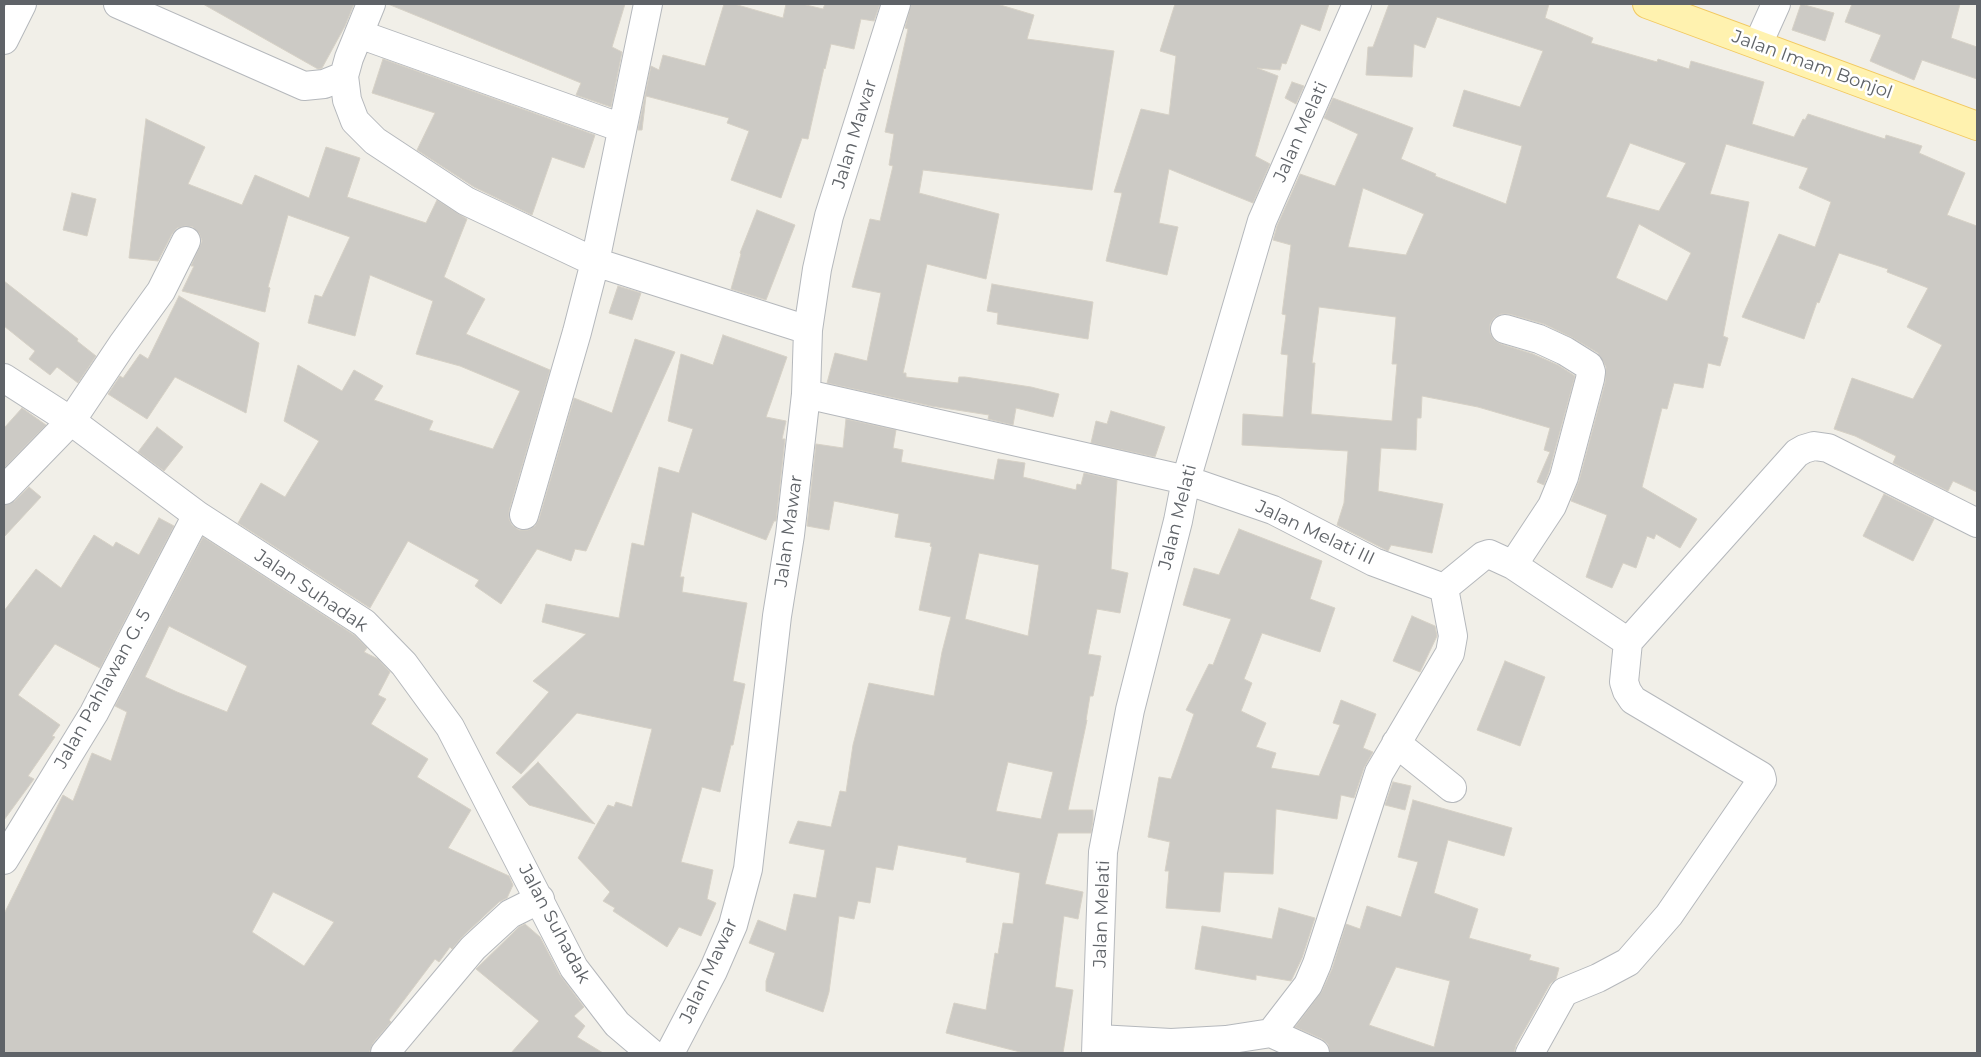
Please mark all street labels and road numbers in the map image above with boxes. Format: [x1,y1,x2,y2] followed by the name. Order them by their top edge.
[1729,26,1895,104] street label: Jalan Imam Bonjol
[828,77,882,191] street label: Jalan Mawar
[1269,78,1333,186] street label: Jalan Melati
[1154,462,1202,572] street label: Jalan Melati
[770,474,808,588] street label: Jalan Mawar
[1252,496,1378,570] street label: Jalan Melati III
[250,545,372,637] street label: Jalan Suhadak
[50,606,156,772] street label: Jalan Pahlawan G. 5
[1089,860,1115,968] street label: Jalan Melati
[514,861,594,987] street label: Jalan Suhadak
[675,915,743,1027] street label: Jalan Mawar

